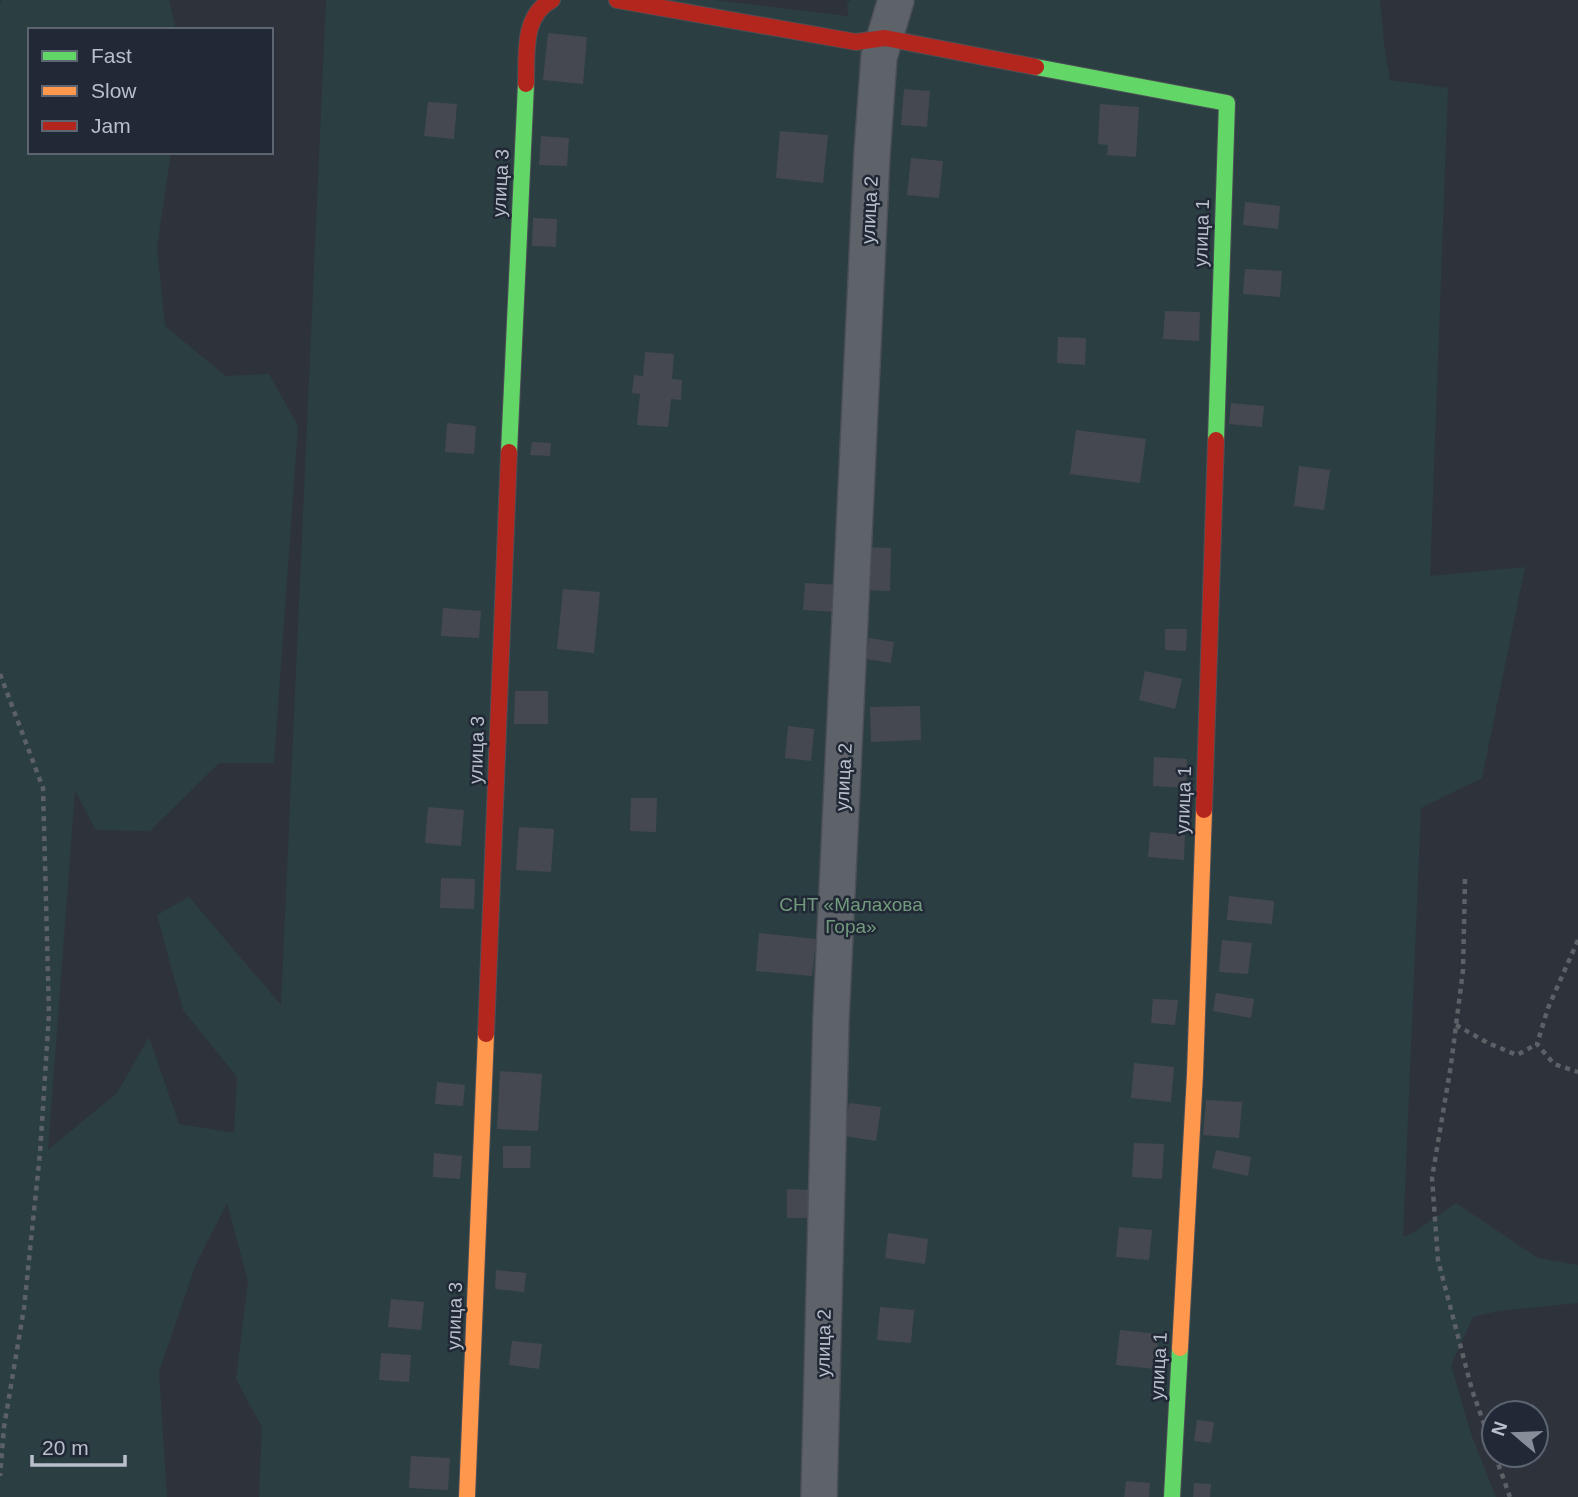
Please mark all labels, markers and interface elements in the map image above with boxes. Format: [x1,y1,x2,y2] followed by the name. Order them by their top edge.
[28,28,273,154] legend
[91,44,132,67] text: Fast
[91,79,137,102] text: Slow
[91,114,131,137] text: Jam
[488,148,513,218] street label: улица 3
[857,175,882,245] street label: улица 2
[1190,199,1213,267] street label: улица 1
[465,716,488,784] street label: улица 3
[831,742,856,812] street label: улица 2
[1172,766,1195,834] street label: улица 1
[779,894,923,937] park label: СНТ «Малахова Гора»
[443,1282,466,1350] street label: улица 3
[812,1309,835,1377] street label: улица 2
[1146,1331,1171,1401] street label: улица 1
[1480,1399,1550,1469] north arrow
[1487,1419,1512,1439] text: N
[32,1424,124,1468] scale bar
[42,1436,89,1459] text: 20 m

